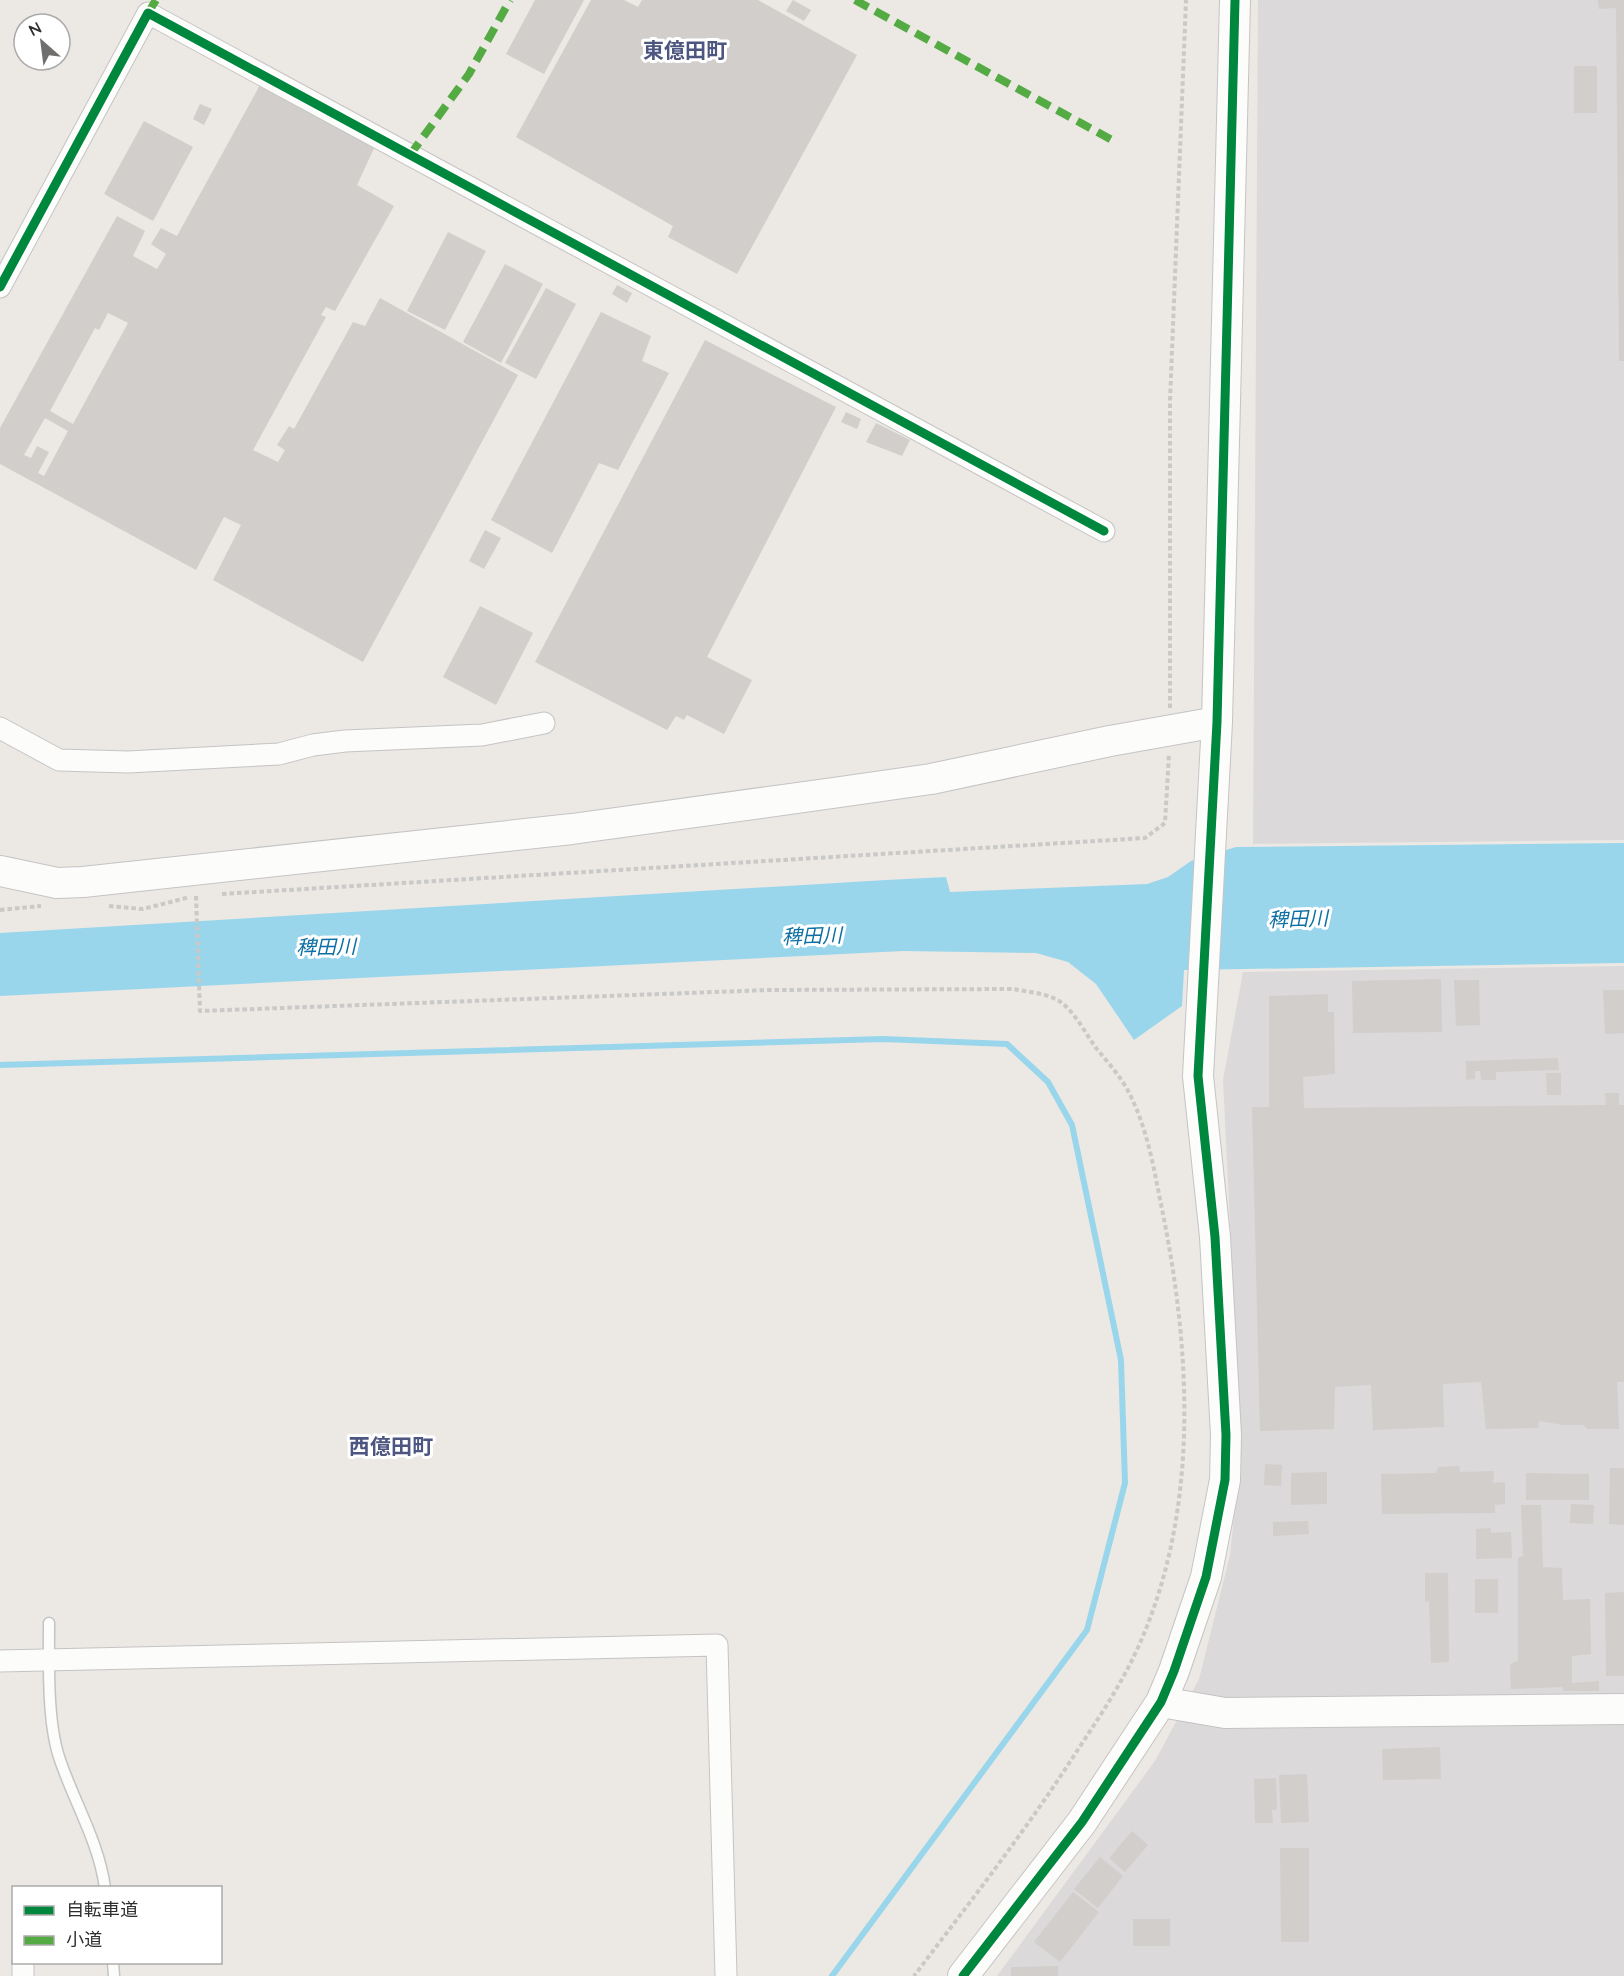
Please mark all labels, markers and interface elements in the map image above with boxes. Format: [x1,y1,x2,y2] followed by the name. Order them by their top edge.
[12,12,72,72] north arrow
[25,17,45,40] text: N
[643,37,727,63] district label: 東億田町
[1268,905,1330,932] water label: 稗田川
[782,922,844,949] water label: 稗田川
[296,933,358,960] water label: 稗田川
[349,1433,433,1459] district label: 西億田町
[12,1886,222,1964] legend
[66,1898,138,1921] text: 自転車道
[66,1928,102,1951] text: 小道

